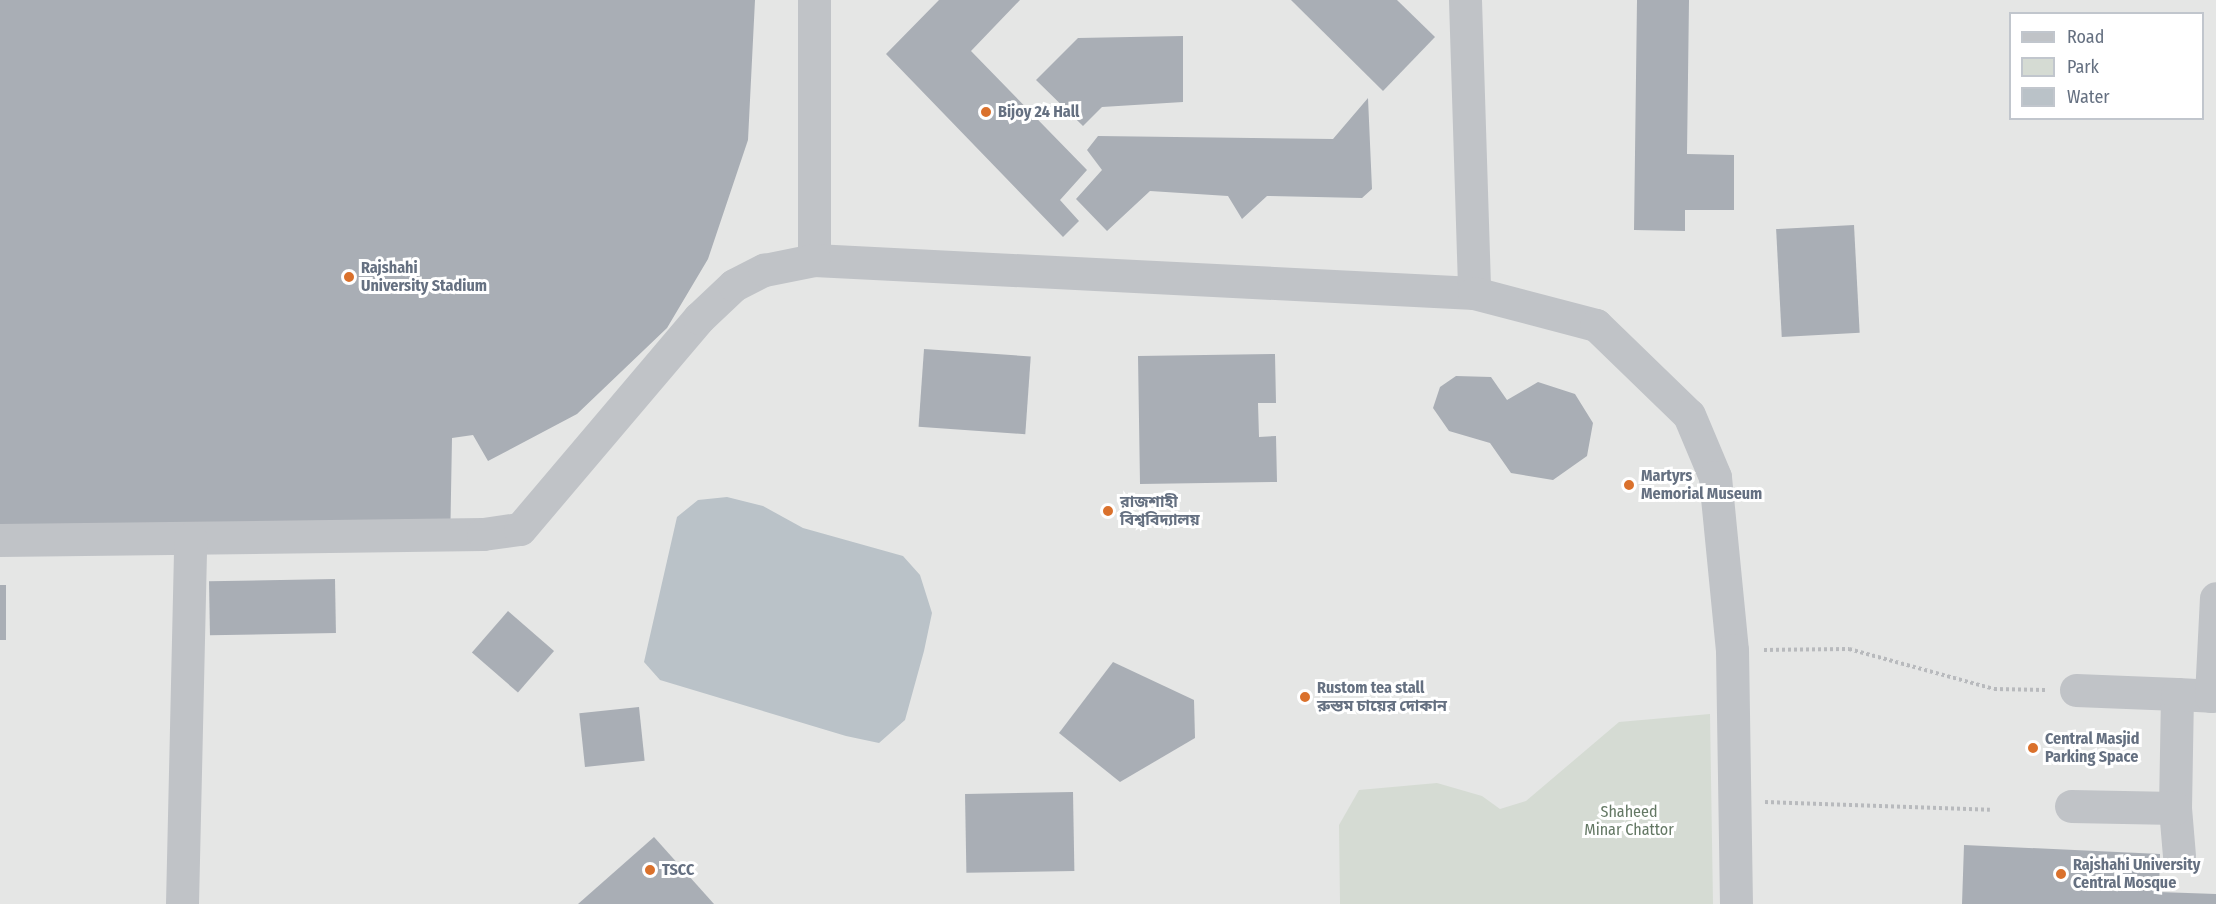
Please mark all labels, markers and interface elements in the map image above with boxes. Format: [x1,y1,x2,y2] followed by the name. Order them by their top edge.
[2009,12,2204,120] legend
[2067,26,2104,48] text: Road
[2067,56,2099,78] text: Park
[2067,86,2110,108] text: Water
[998,102,1079,122] place label: Bijoy 24 Hall
[979,105,993,119] marker: Bijoy 24 Hall
[361,258,487,296] place label: Rajshahi University Stadium
[342,270,356,284] marker: Rajshahi University Stadium
[1641,466,1762,504] place label: Martyrs Memorial Museum
[1622,478,1636,492] marker: Martyrs Memorial Museum
[1120,492,1200,530] place label: রাজশাহী বিশ্ববিদ্যালয়
[1101,504,1115,518] marker: রাজশাহী বিশ্ববিদ্যালয়
[1317,678,1447,716] place label: Rustom tea stall রুস্তম চায়ের দোকান
[1298,690,1312,704] marker: Rustom tea stall রুস্তম চায়ের দোকান
[2045,729,2139,767] place label: Central Masjid Parking Space
[2026,741,2040,755] marker: Central Masjid Parking Space
[1584,802,1674,840] park label: Shaheed Minar Chattor
[2073,855,2200,893] place label: Rajshahi University Central Mosque
[662,860,694,880] place label: TSCC
[643,863,657,877] marker: TSCC
[2054,867,2068,881] marker: Rajshahi University Central Mosque

